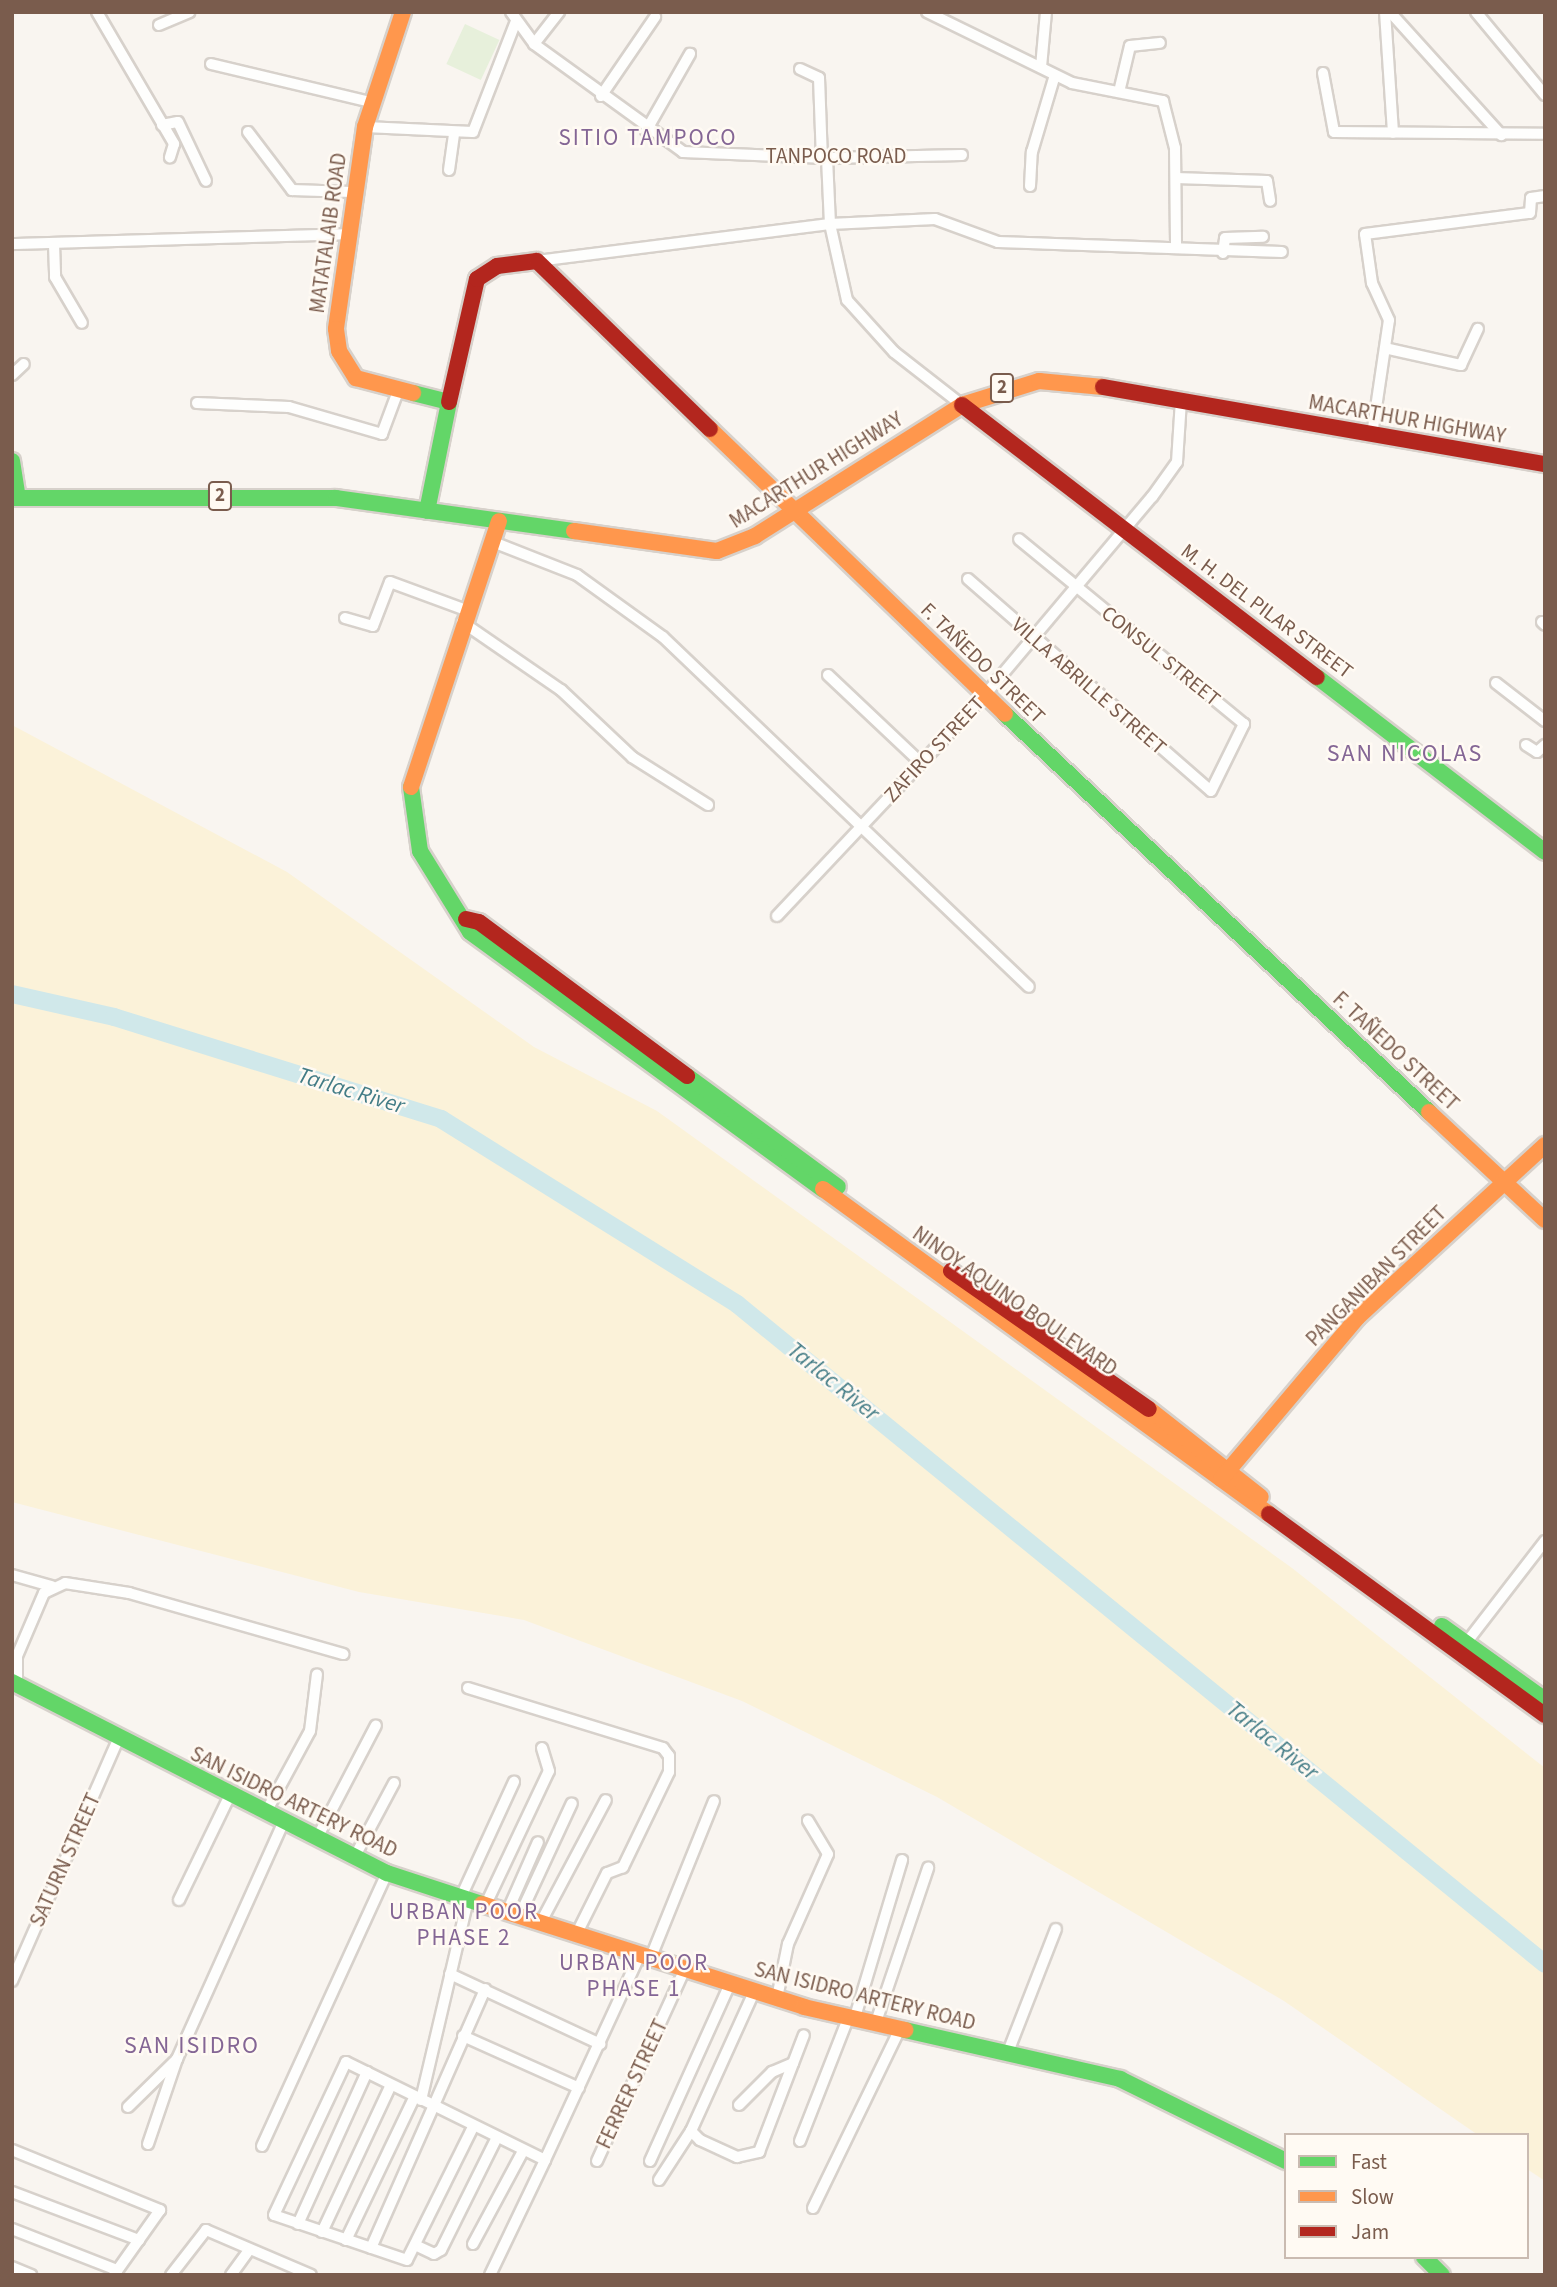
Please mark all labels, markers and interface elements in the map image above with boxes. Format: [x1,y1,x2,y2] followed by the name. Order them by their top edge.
[560,124,736,152] district label: SITIO TAMPOCO
[766,143,906,169] street label: TANPOCO ROAD
[304,151,352,315] street label: MATATALAIB ROAD
[990,372,1014,404] road number: 2
[1307,389,1507,449] street label: MACARTHUR HIGHWAY
[725,406,907,534] street label: MACARTHUR HIGHWAY
[208,481,232,512] road number: 2
[1176,538,1358,684] street label: M. H. DEL PILAR STREET
[916,597,1050,729] street label: F. TAÑEDO STREET
[1097,600,1225,712] street label: CONSUL STREET
[1007,612,1171,760] street label: VILLA ABRILLE STREET
[878,691,990,807] street label: ZAFIRO STREET
[1328,740,1482,768] district label: SAN NICOLAS
[1328,986,1464,1116] street label: F. TAÑEDO STREET
[294,1062,408,1120] water label: Tarlac River
[1301,1201,1451,1351] street label: PANGANIBAN STREET
[908,1221,1122,1381] street label: NINOY AQUINO BOULEVARD
[781,1337,885,1427] water label: Tarlac River
[1220,1696,1324,1786] water label: Tarlac River
[186,1741,402,1863] street label: SAN ISIDRO ARTERY ROAD
[24,1789,106,1931] street label: SATURN STREET
[390,1898,538,1952] district label: URBAN POOR PHASE 2
[560,1949,708,2003] district label: URBAN POOR PHASE 1
[752,1956,978,2036] street label: SAN ISIDRO ARTERY ROAD
[591,2015,673,2153] street label: FERRER STREET
[125,2032,259,2060] district label: SAN ISIDRO
[1284,2133,1529,2259] legend
[1351,2147,1387,2177] text: Fast
[1351,2182,1394,2212] text: Slow
[1351,2217,1389,2247] text: Jam

